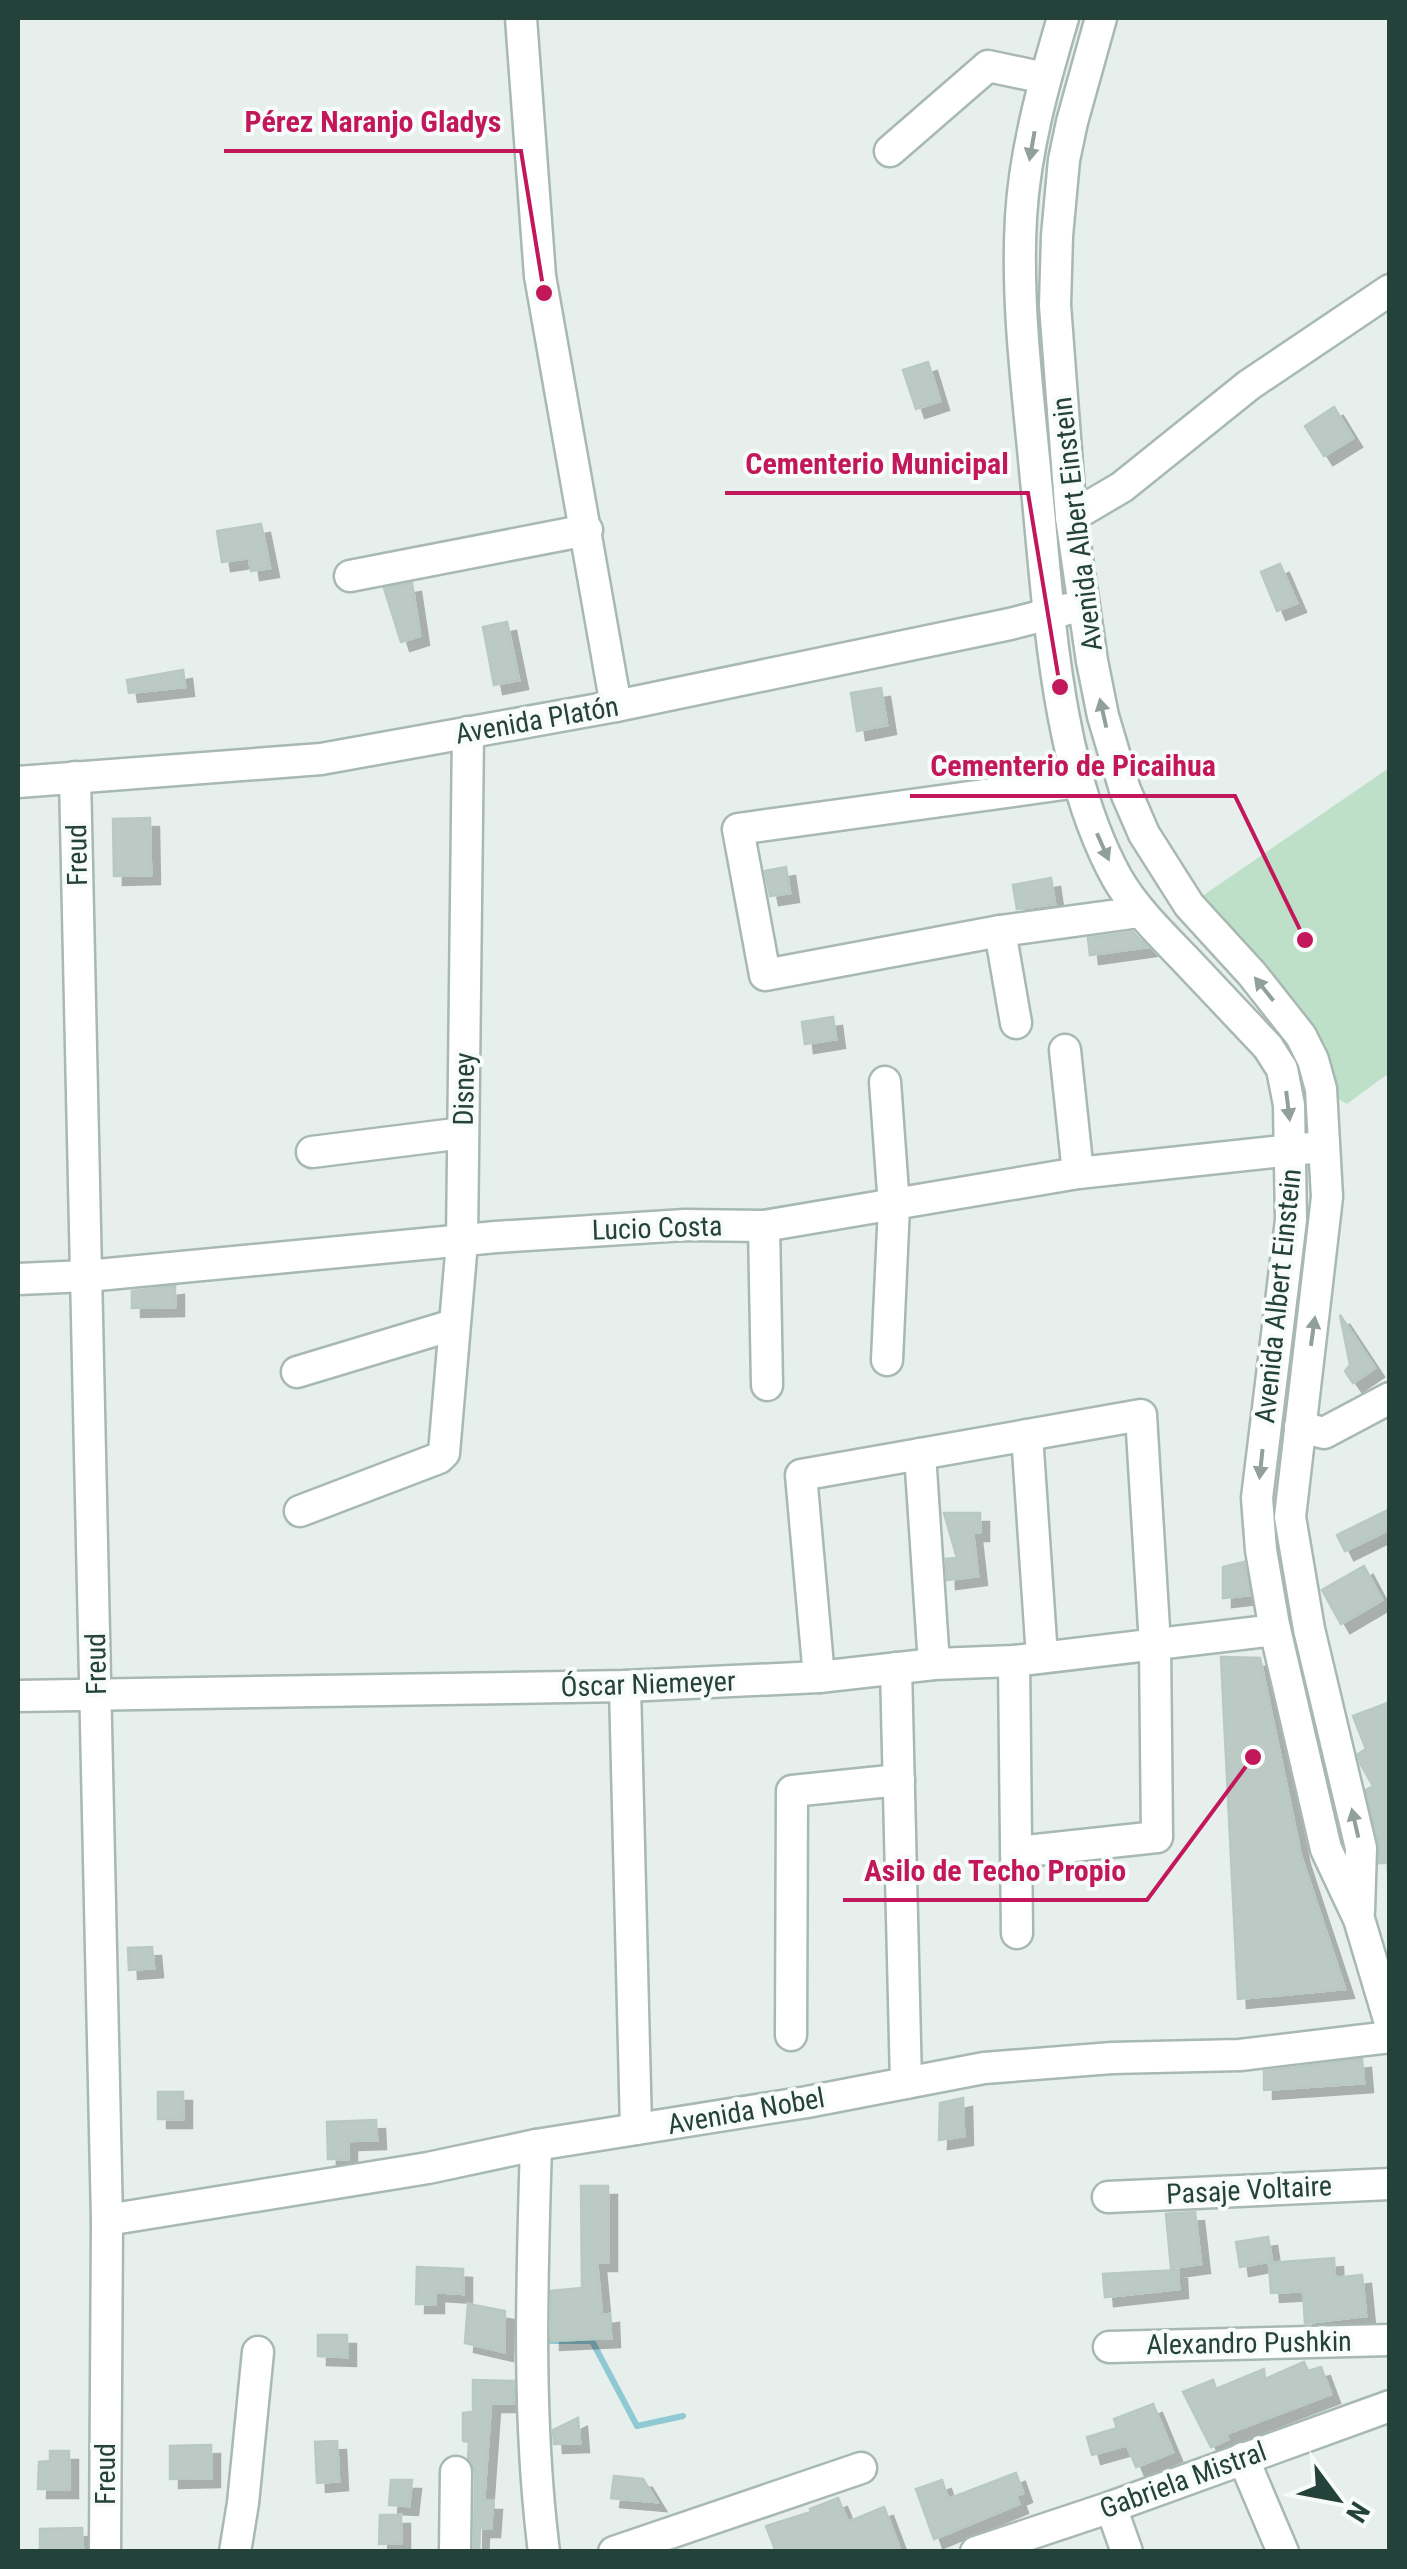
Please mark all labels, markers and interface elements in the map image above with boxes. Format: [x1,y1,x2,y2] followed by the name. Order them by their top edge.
[224,91,521,151] callout: Pérez Naranjo Gladys
[245,104,501,139] text: Pérez Naranjo Gladys
[1024,131,1039,162] one-way arrow
[1045,395,1109,653] street label: Avenida Albert Einstein
[725,433,1028,493] callout: Cementerio Municipal
[745,446,1009,481] text: Cementerio Municipal
[453,689,621,751] street label: Avenida Platón
[1095,697,1110,728] one-way arrow
[910,736,1235,796] callout: Cementerio de Picaihua
[930,748,1216,783] text: Cementerio de Picaihua
[60,824,94,886] street label: Freud
[1095,832,1111,862] one-way arrow
[1254,976,1275,1001] one-way arrow
[447,1052,481,1126] street label: Disney
[1280,1091,1296,1123] one-way arrow
[1248,1167,1308,1425] street label: Avenida Albert Einstein
[591,1209,723,1247] street label: Lucio Costa
[1305,1315,1321,1346] one-way arrow
[1252,1449,1268,1480] one-way arrow
[79,1633,113,1695] street label: Freud
[560,1664,736,1704] street label: Óscar Niemeyer
[1347,1807,1362,1838] one-way arrow
[843,1840,1147,1900] callout: Asilo de Techo Propio
[864,1853,1126,1888] text: Asilo de Techo Propio
[665,2081,827,2141] street label: Avenida Nobel
[1165,2169,1333,2211] street label: Pasaje Voltaire
[1146,2325,1352,2361] street label: Alexandro Pushkin
[1095,2435,1271,2525] street label: Gabriela Mistral
[89,2443,122,2505] street label: Freud
[1287,2449,1387,2549] north arrow
[1339,2496,1376,2528] text: N

